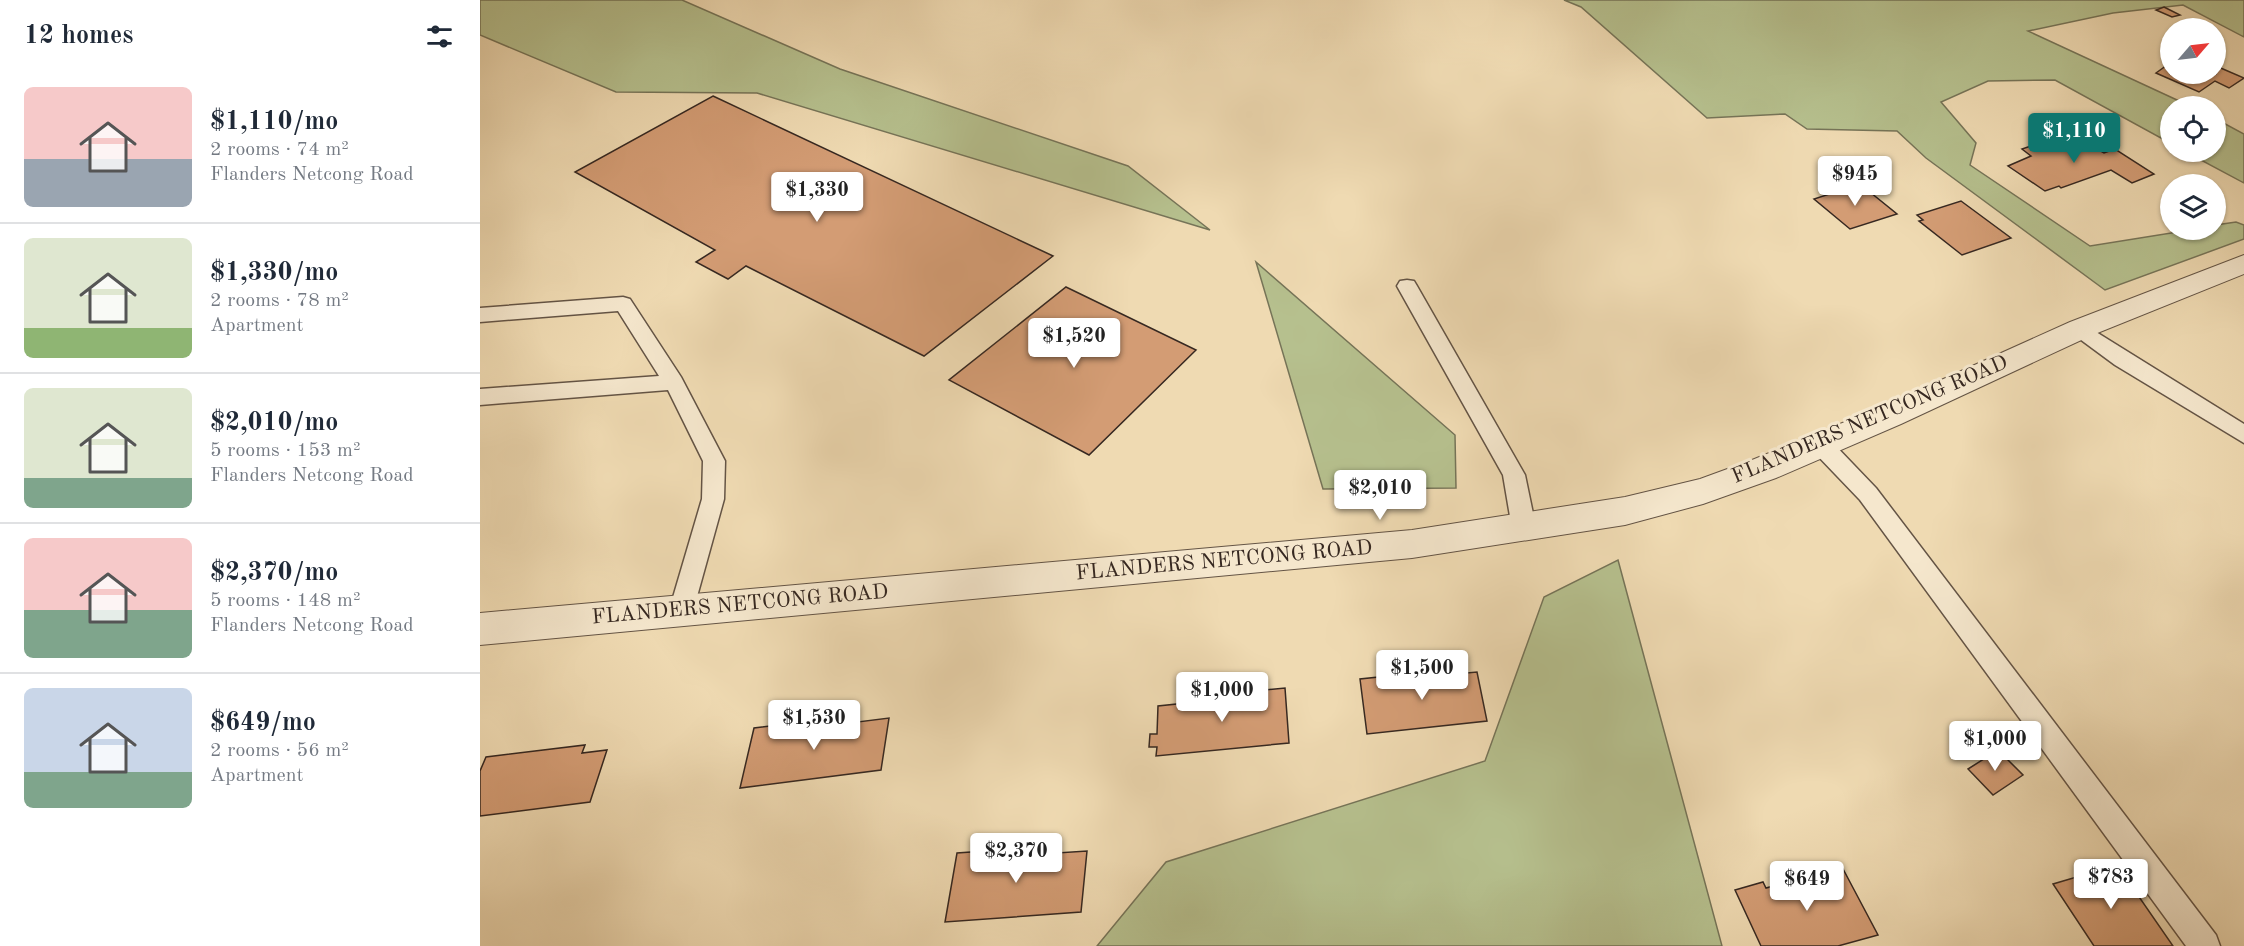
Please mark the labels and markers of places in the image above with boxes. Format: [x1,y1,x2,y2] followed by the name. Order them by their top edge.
[2025,113,2123,164] pin: $1,110
[1819,156,1891,207] pin: $945
[768,172,866,223] pin: $1,330
[1025,318,1123,369] pin: $1,520
[1331,470,1429,521] pin: $2,010
[1373,650,1471,701] pin: $1,500
[1173,672,1271,723] pin: $1,000
[765,700,863,751] pin: $1,530
[1946,721,2044,772] pin: $1,000
[967,833,1065,884] pin: $2,370
[2075,859,2147,910] pin: $783
[1771,861,1843,912] pin: $649

